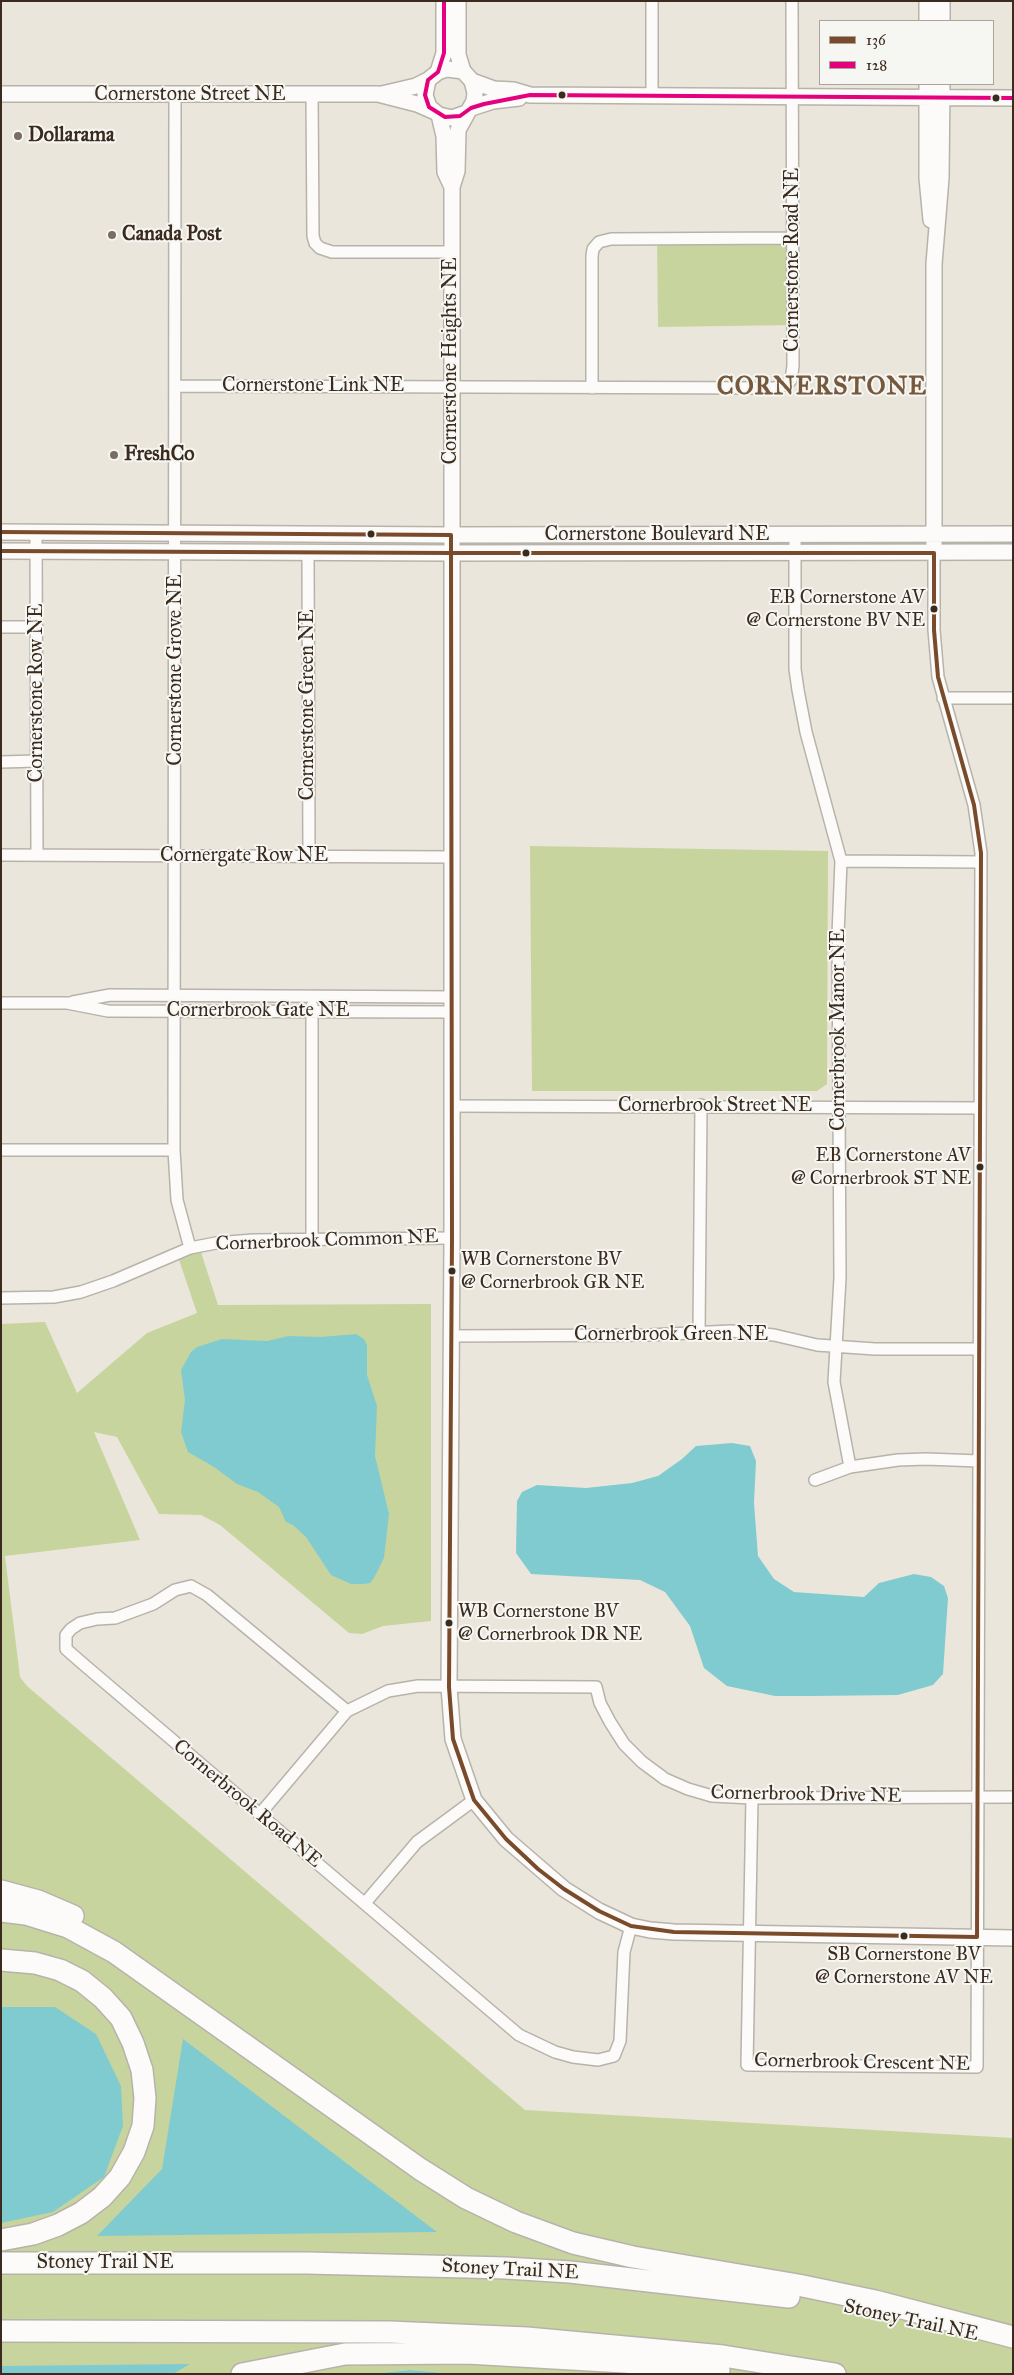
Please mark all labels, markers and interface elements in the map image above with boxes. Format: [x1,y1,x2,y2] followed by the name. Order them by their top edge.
[819,20,994,85] legend
[866,31,886,49] text: 136
[866,56,887,74] text: 128
[94,83,286,107] street label: Cornerstone Street NE
[557,90,567,100] unlabelled marker
[991,93,1001,103] unlabelled marker
[28,124,114,148] place label: Dollarama
[12,130,24,142] marker: Dollarama
[781,168,805,352] street label: Cornerstone Road NE
[122,223,222,247] place label: Canada Post
[106,229,118,241] marker: Canada Post
[439,257,463,465] street label: Cornerstone Heights NE
[715,373,929,403] district label: CORNERSTONE
[222,374,404,398] street label: Cornerstone Link NE
[124,443,195,467] place label: FreshCo
[108,449,120,461] marker: FreshCo
[545,523,769,547] street label: Cornerstone Boulevard NE
[366,529,376,539] unlabelled marker
[521,548,531,558] unlabelled marker
[164,574,188,766] street label: Cornerstone Grove NE
[746,587,925,631] place label: EB Cornerstone AV @ Cornerstone BV NE
[25,604,49,782] street label: Cornerstone Row NE
[929,604,939,614] marker: EB Cornerstone AV @ Cornerstone BV NE
[296,609,320,801] street label: Cornerstone Green NE
[160,844,328,868] street label: Cornergate Row NE
[827,929,851,1131] street label: Cornerbrook Manor NE
[167,999,349,1023] street label: Cornerbrook Gate NE
[618,1094,812,1118] street label: Cornerbrook Street NE
[791,1145,971,1189] place label: EB Cornerstone AV @ Cornerbrook ST NE
[975,1162,985,1172] marker: EB Cornerstone AV @ Cornerbrook ST NE
[215,1225,439,1257] street label: Cornerbrook Common NE
[461,1249,644,1293] place label: WB Cornerstone BV @ Cornerbrook GR NE
[447,1266,457,1276] marker: WB Cornerstone BV @ Cornerbrook GR NE
[574,1323,768,1347] street label: Cornerbrook Green NE
[458,1601,642,1645] place label: WB Cornerstone BV @ Cornerbrook DR NE
[444,1618,454,1628] marker: WB Cornerstone BV @ Cornerbrook DR NE
[168,1735,326,1873] street label: Cornerbrook Road NE
[710,1781,902,1809] street label: Cornerbrook Drive NE
[899,1931,909,1941] marker: SB Cornerstone BV @ Cornerstone AV NE
[815,1944,993,1988] place label: SB Cornerstone BV @ Cornerstone AV NE
[754,2049,970,2077] street label: Cornerbrook Crescent NE
[36,2251,174,2275] street label: Stoney Trail NE
[441,2254,579,2286] street label: Stoney Trail NE
[841,2295,981,2347] street label: Stoney Trail NE

